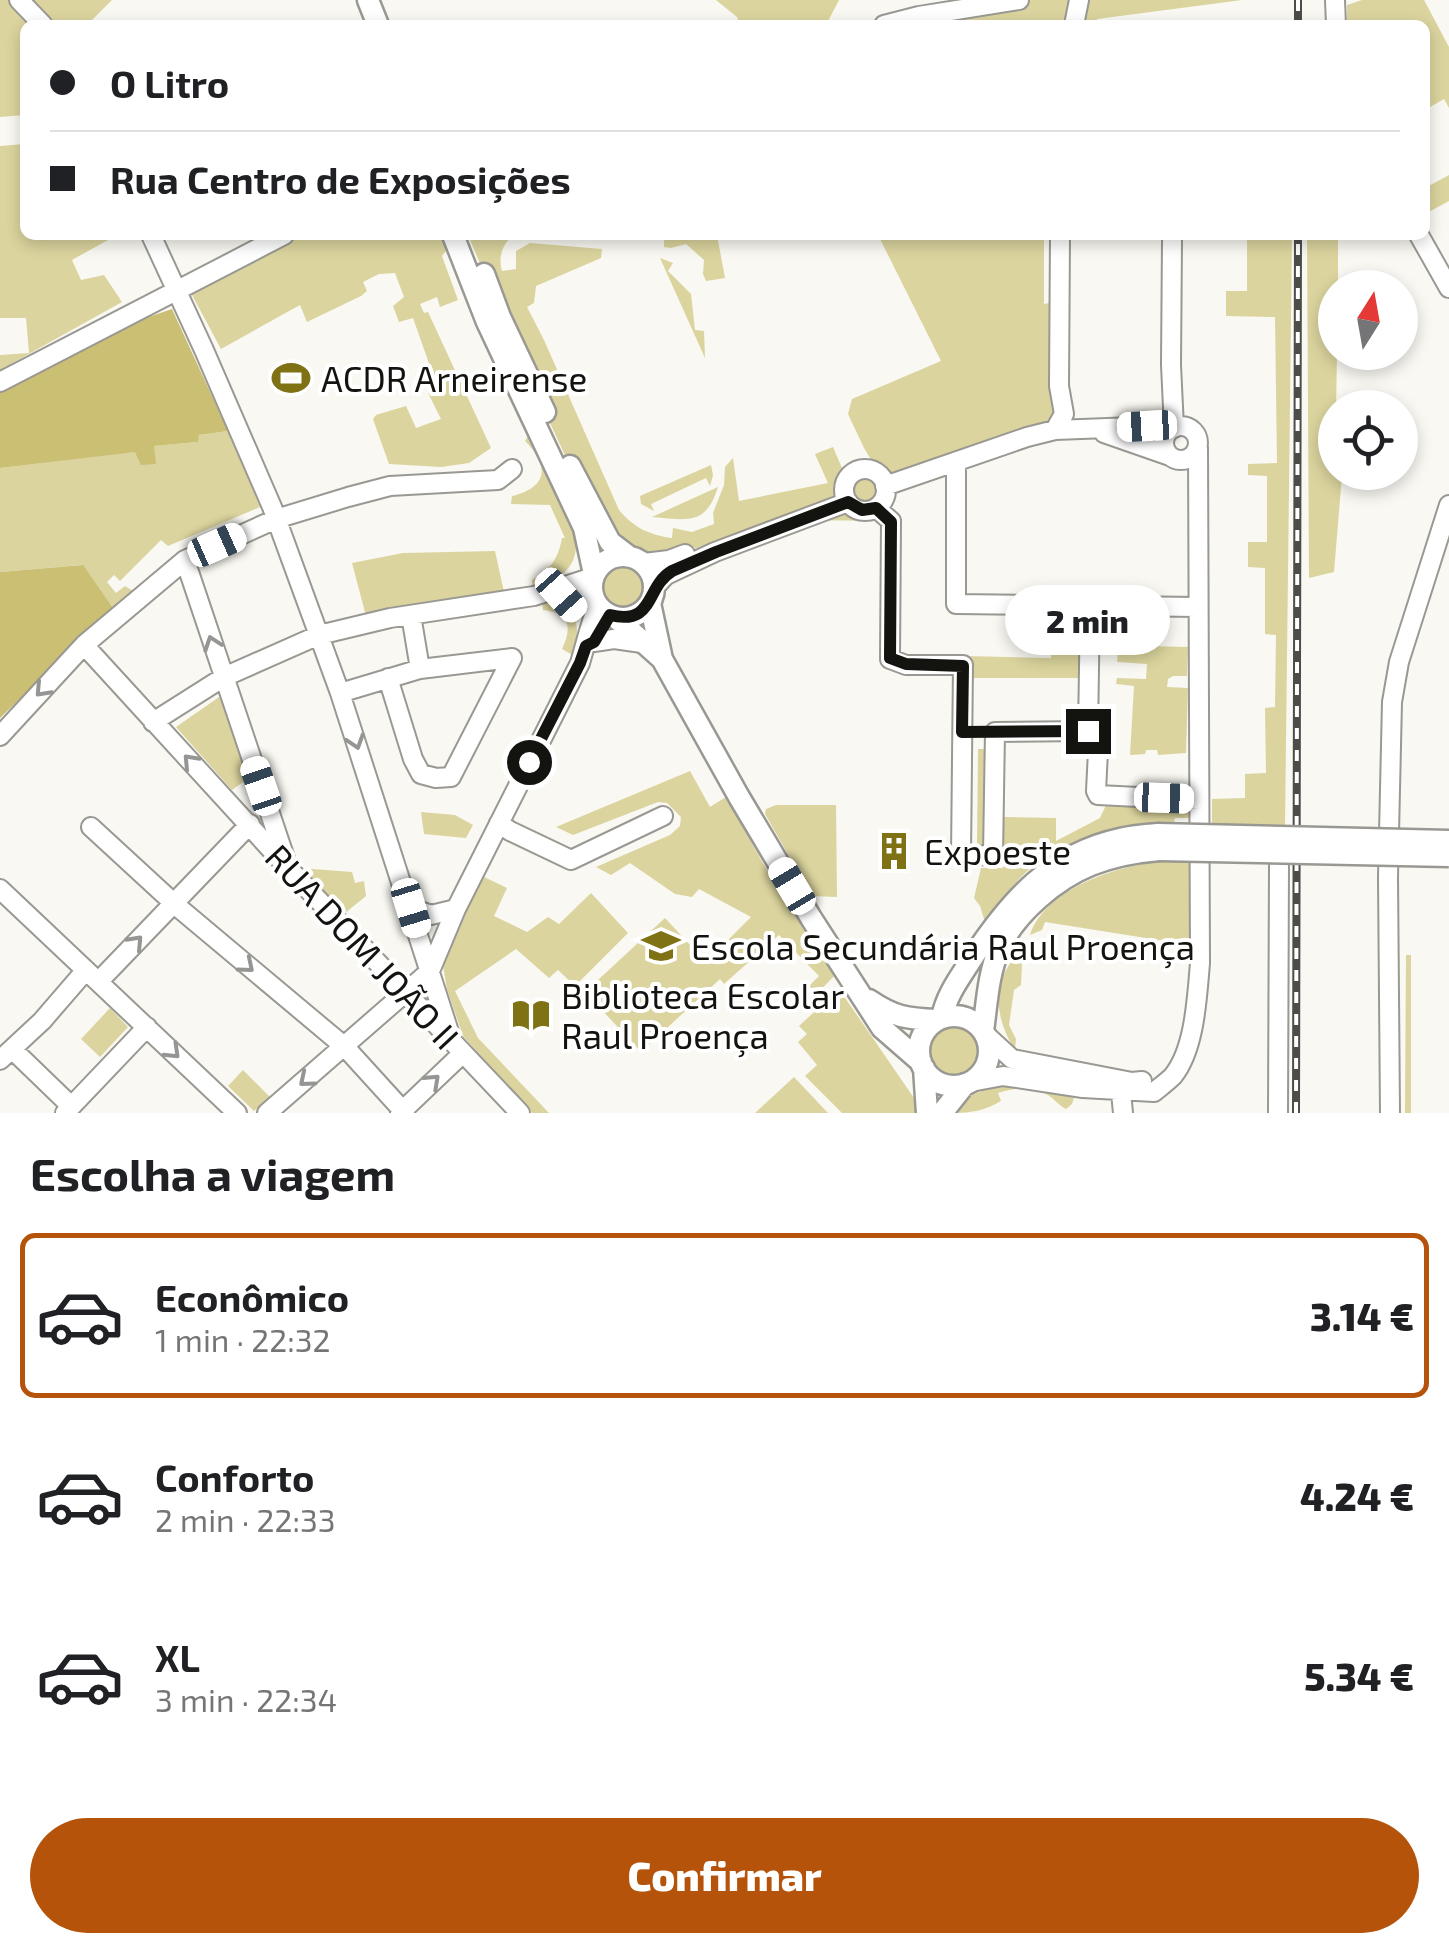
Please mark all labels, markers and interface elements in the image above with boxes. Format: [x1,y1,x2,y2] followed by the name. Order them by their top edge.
[110,60,229,106] text: O Litro
[110,156,571,202] text: Rua Centro de Exposições
[1318,270,1418,370] north arrow
[1318,270,1418,490] map controls
[270,357,312,399] sports icon: ACDR Arneirense
[321,357,587,399] place label: ACDR Arneirense
[1318,390,1418,490] button: locate
[1116,409,1178,443] car
[183,519,251,571] car
[530,563,592,627] car
[1006,586,1170,656] callout: 2 min
[1046,601,1129,639] text: 2 min
[204,635,224,652] one-way arrow
[36,679,54,697] one-way arrow
[1066,709,1111,754] route end
[345,733,365,750] one-way arrow
[507,740,552,785] route start
[237,753,285,819] car
[184,754,202,773] one-way arrow
[1133,782,1195,814] car
[873,830,915,872] building icon: Expoeste
[924,830,1071,872] place label: Expoeste
[258,835,468,1057] street label: RUA DOM JOÃO II
[764,853,820,919] car
[388,875,434,941] car
[640,925,682,967] school or university icon: Escola Secundária Raul Proença
[691,925,1195,969] place label: Escola Secundária Raul Proença
[124,935,142,953] one-way arrow
[235,954,253,972] one-way arrow
[561,974,844,1058] place label: Biblioteca Escolar Raul Proença
[510,994,552,1036] library icon: Biblioteca Escolar Raul Proença
[161,1040,179,1058] one-way arrow
[299,1068,317,1086] one-way arrow
[421,1075,440,1093] one-way arrow
[30,1146,395,1200] text: Escolha a viagem
[35,1271,125,1361] icon: car
[155,1274,349,1320] text: Econômico
[1310,1293,1414,1339] text: 3.14 €
[155,1320,331,1358] text: 1 min · 22:32
[35,1451,125,1541] icon: car
[155,1454,314,1500] text: Conforto
[1300,1473,1414,1519] text: 4.24 €
[155,1500,336,1538] text: 2 min · 22:33
[35,1631,125,1721] icon: car
[155,1634,200,1680] text: XL
[1304,1653,1414,1699] text: 5.34 €
[155,1680,337,1718] text: 3 min · 22:34
[30,1818,1419,1933] button: Confirmar

